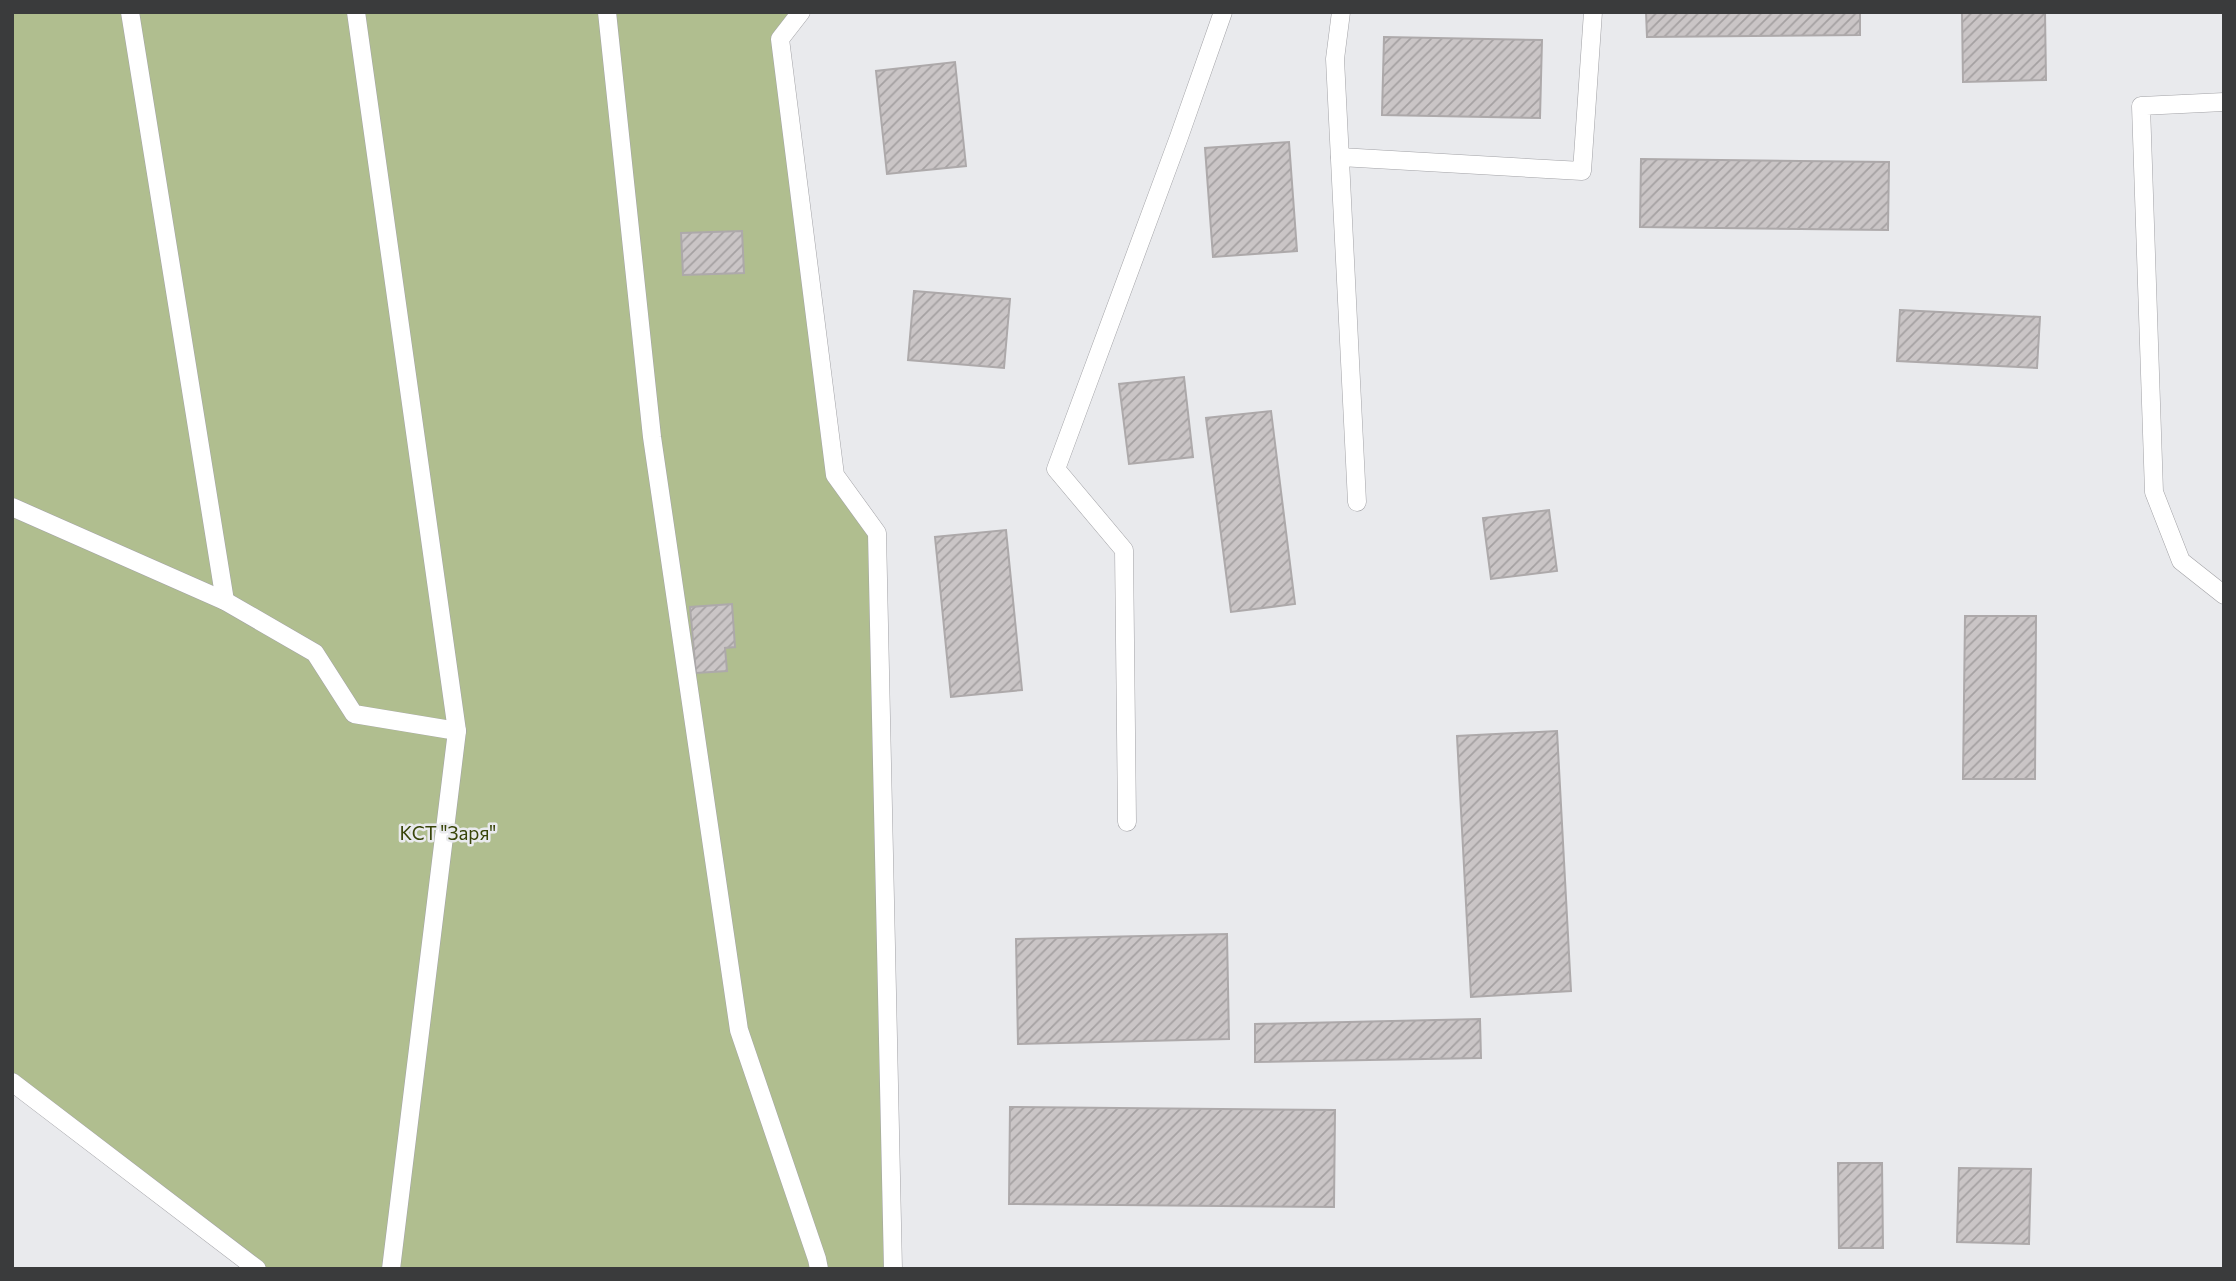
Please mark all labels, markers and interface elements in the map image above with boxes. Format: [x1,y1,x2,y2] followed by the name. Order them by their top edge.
[400,821,496,844] park label: КСТ "Заря"

